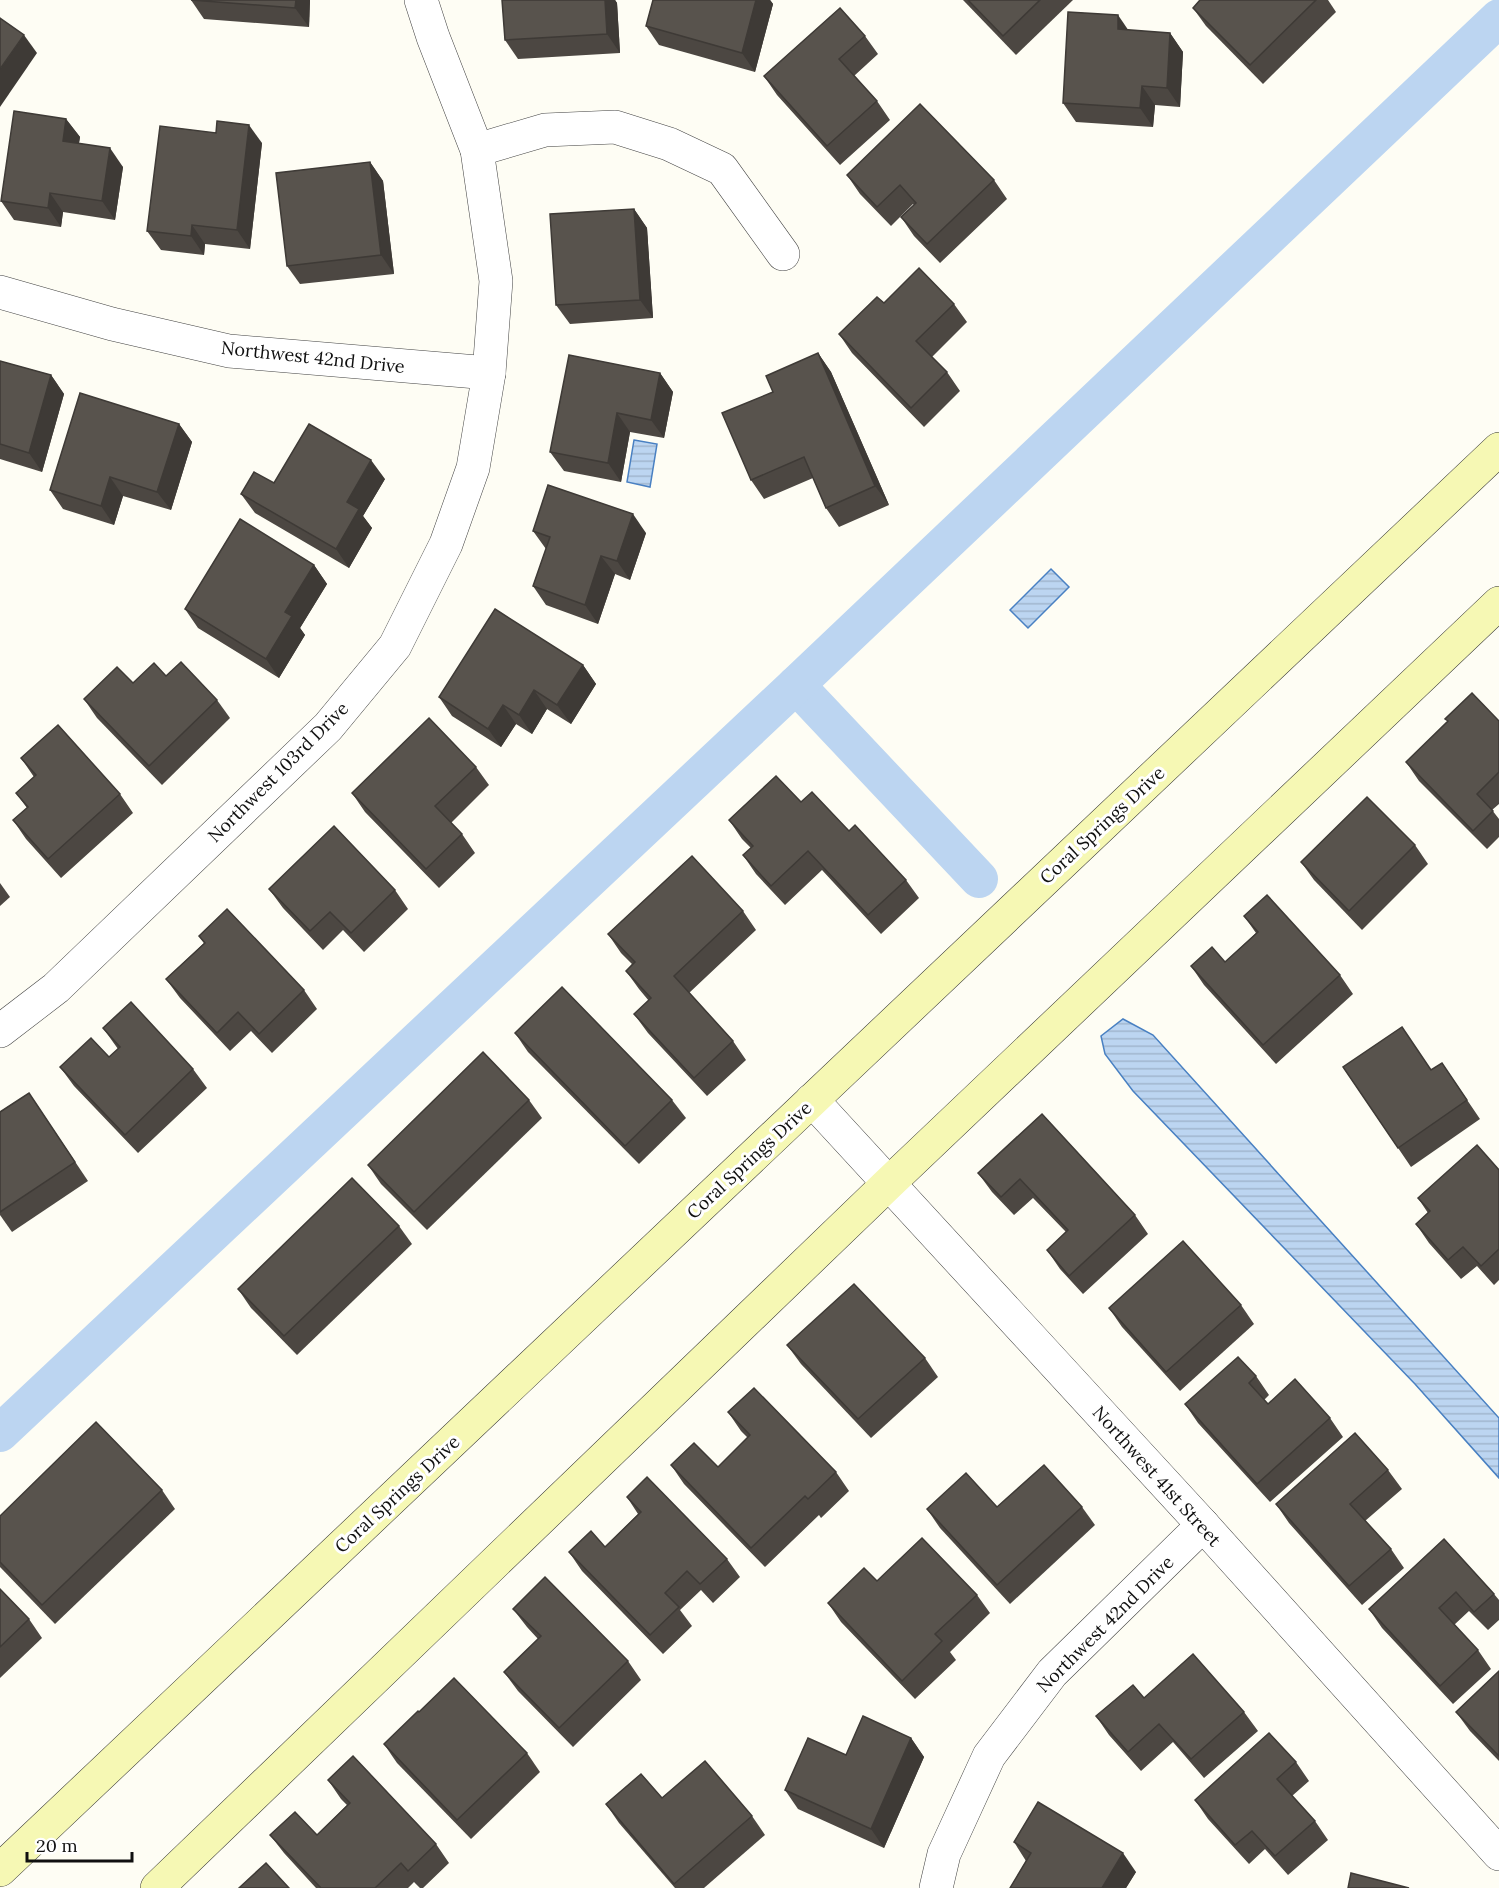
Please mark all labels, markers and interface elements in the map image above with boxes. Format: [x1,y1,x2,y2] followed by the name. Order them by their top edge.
[220,336,406,378] street label: Northwest 42nd Drive
[203,697,353,847] street label: Northwest 103rd Drive
[1035,761,1169,889] street label: Coral Springs Drive
[682,1096,816,1224] street label: Coral Springs Drive
[1088,1401,1226,1551] street label: Northwest 41st Street
[330,1430,464,1558] street label: Coral Springs Drive
[1032,1550,1179,1697] street label: Northwest 42nd Drive
[27,1825,132,1863] scale bar
[36,1834,78,1857] text: 20 m

